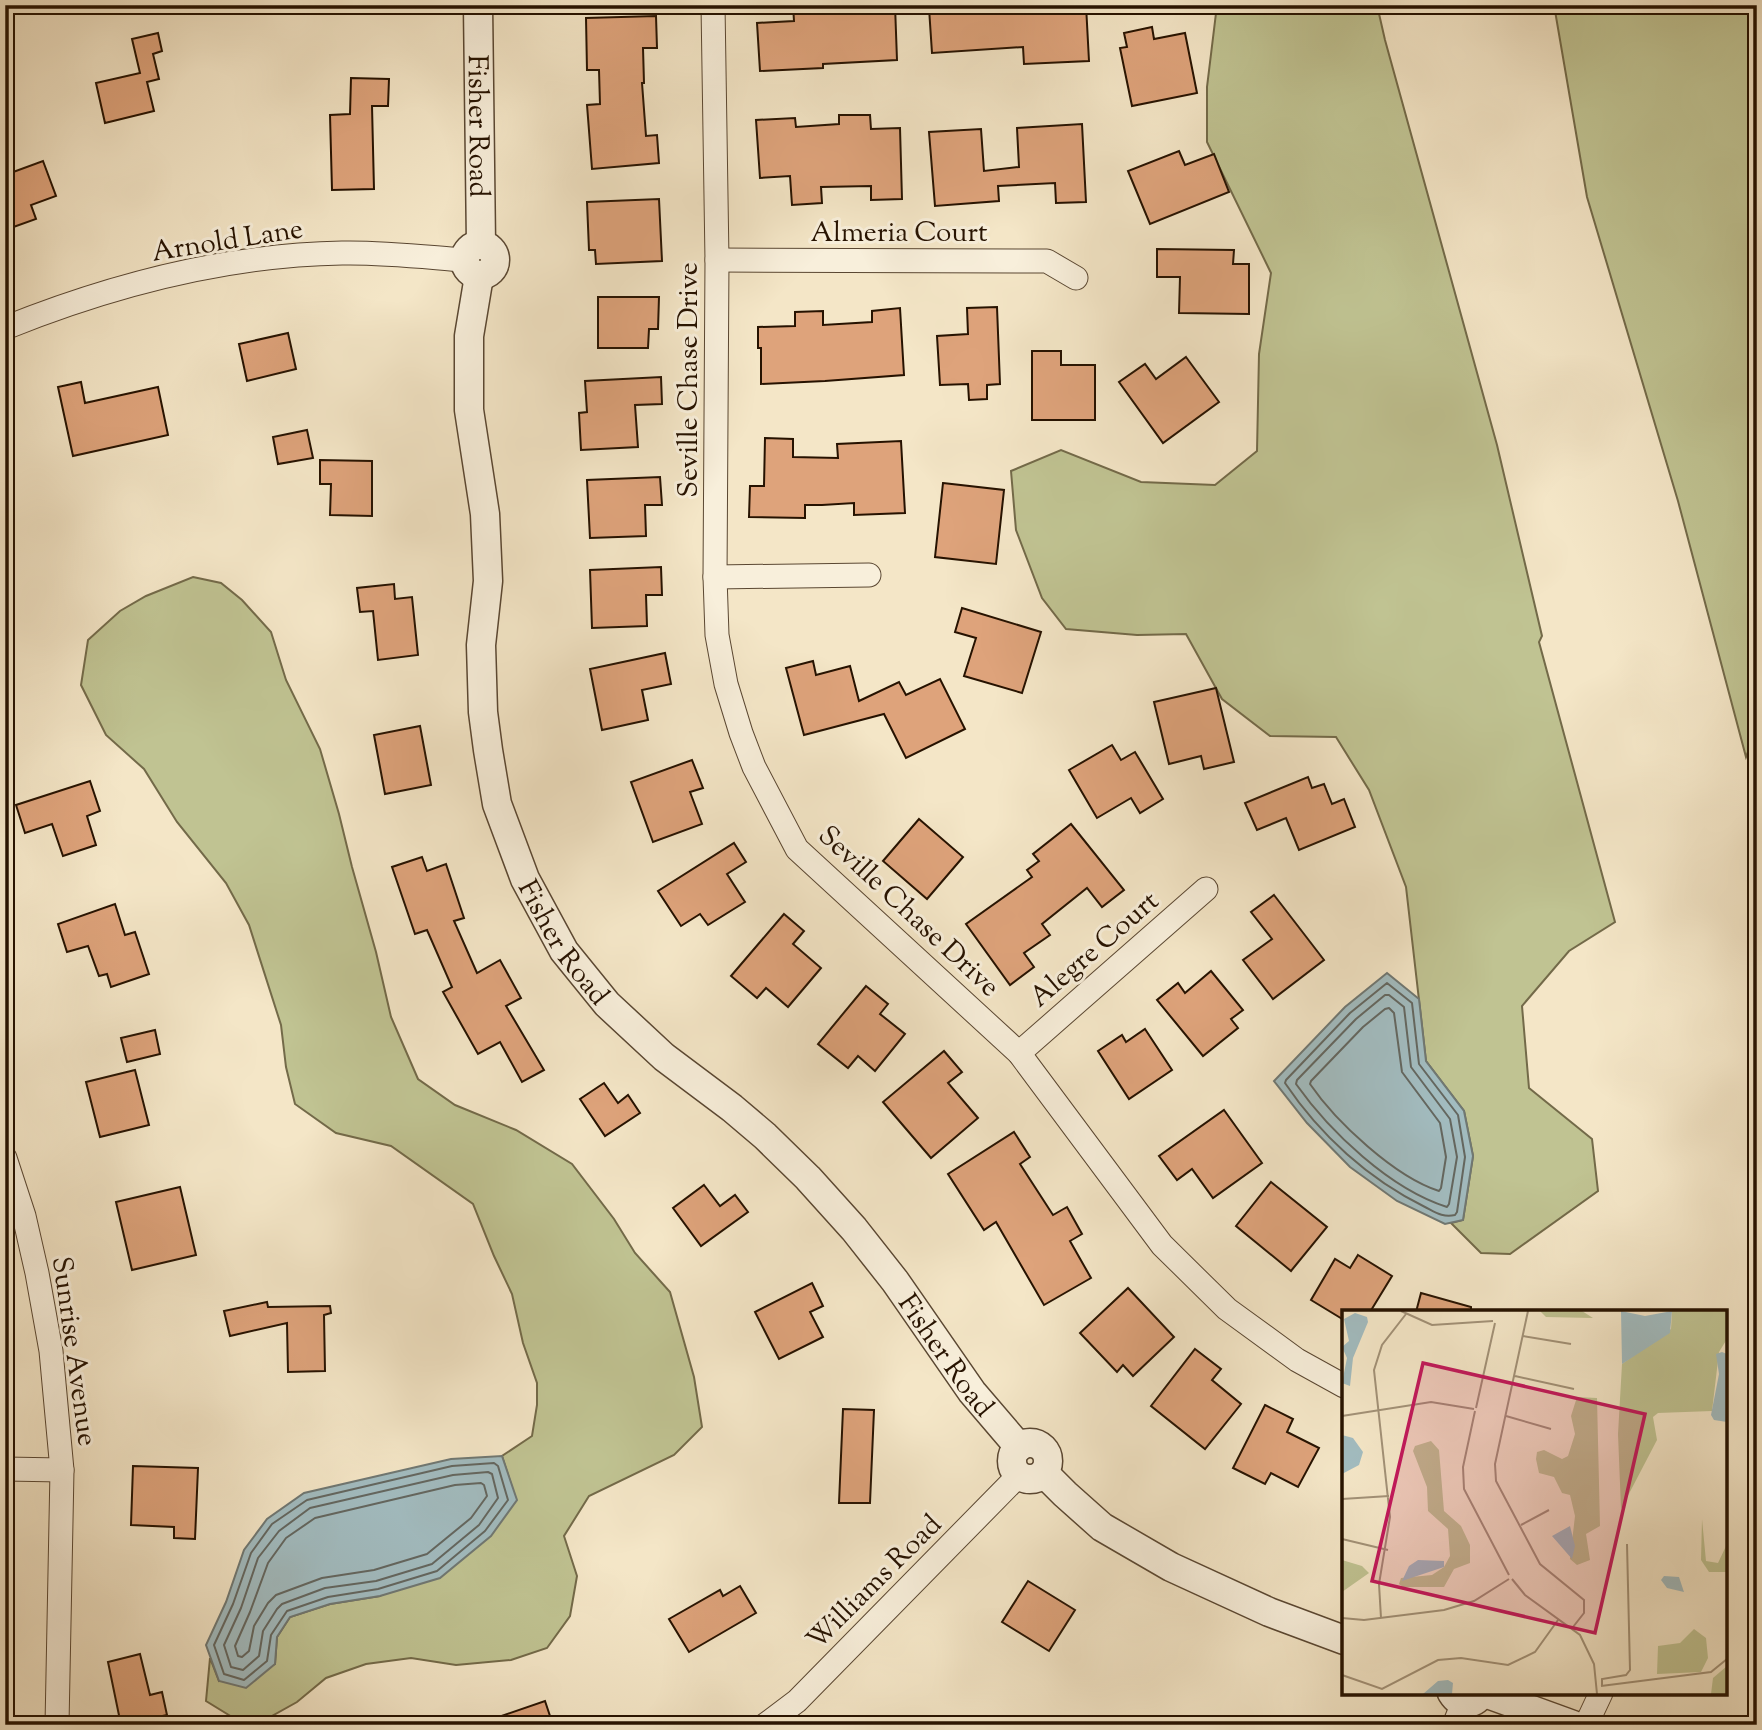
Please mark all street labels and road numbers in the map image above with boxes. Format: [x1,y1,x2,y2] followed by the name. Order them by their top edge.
[456,54,497,198] street label: Fisher Road
[149,210,306,274] street label: Arnold Lane
[810,214,988,254] street label: Almeria Court
[670,262,710,498] street label: Seville Chase Drive
[808,817,1008,1007] street label: Seville Chase Drive
[506,874,618,1015] street label: Fisher Road
[1022,882,1169,1018] street label: Alegre Court
[40,1254,106,1449] street label: Sunrise Avenue
[887,1287,1002,1427] street label: Fisher Road
[798,1506,952,1660] street label: Williams Road

